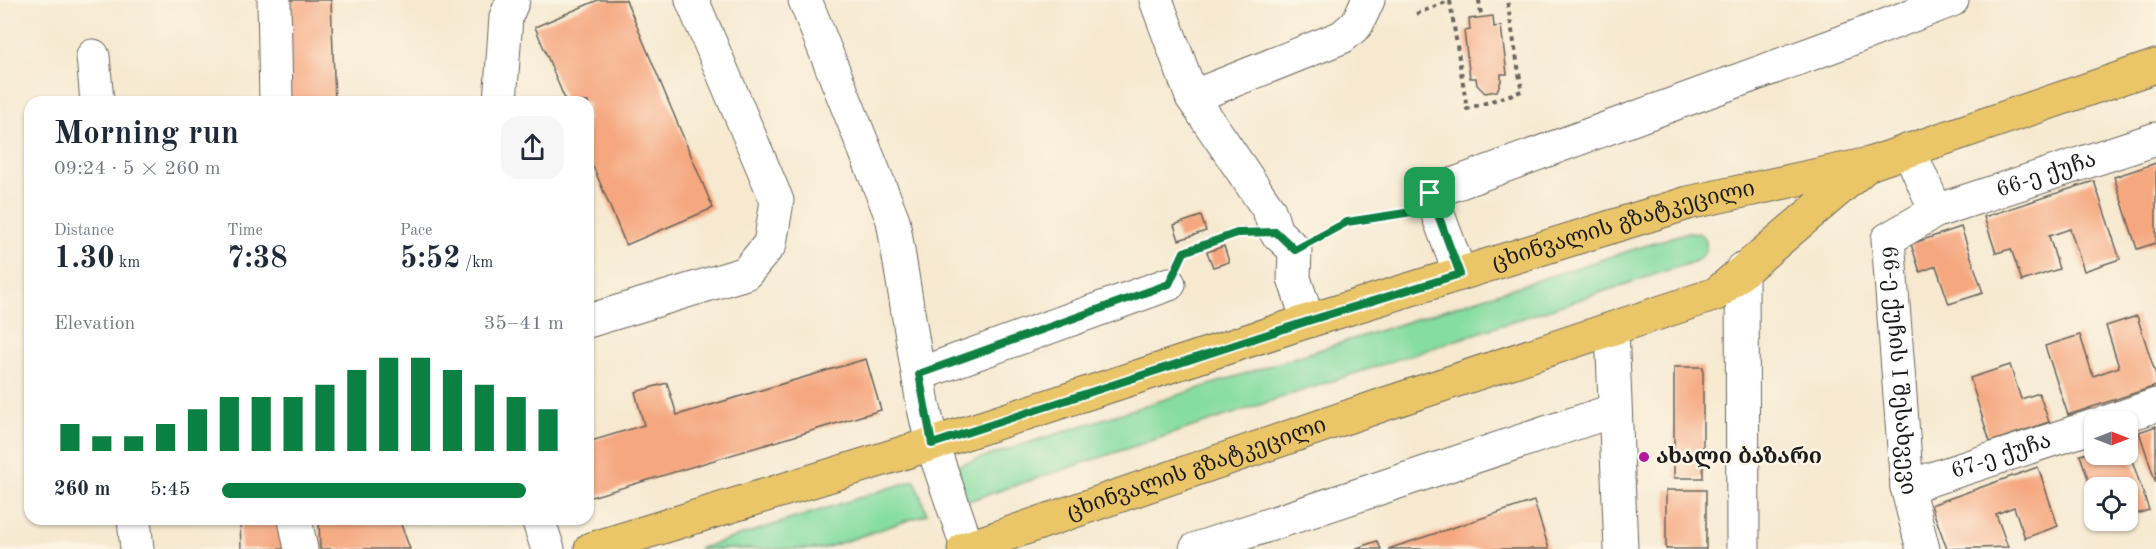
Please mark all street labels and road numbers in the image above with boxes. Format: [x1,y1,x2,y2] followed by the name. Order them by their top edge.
[1994,148,2099,201] street label: 66-ე ქუჩა
[1489,178,1757,275] street label: ცხინვალის გზატკეცილი
[1878,245,1920,497] street label: 66-ე ქუჩის I შესახვევი
[1064,414,1329,525] street label: ცხინვალის გზატკეცილი
[1949,430,2054,483] street label: 67-ე ქუჩა

